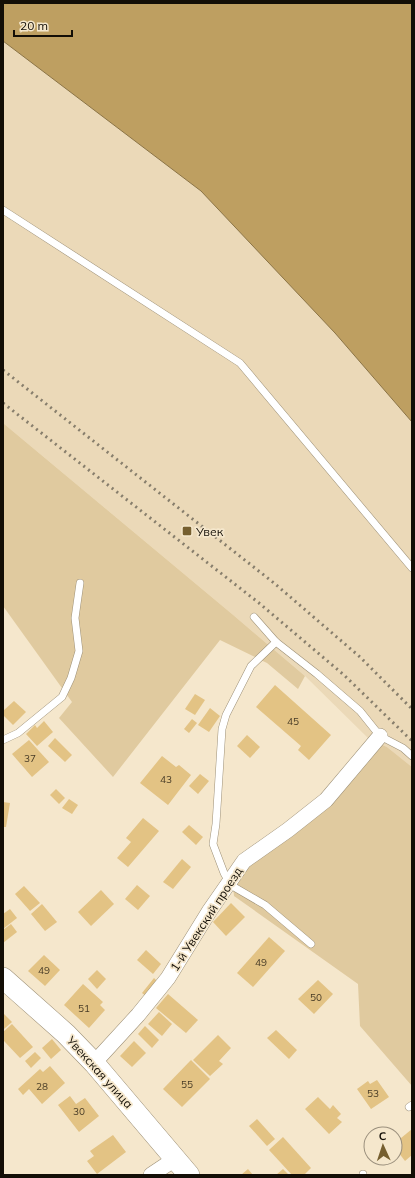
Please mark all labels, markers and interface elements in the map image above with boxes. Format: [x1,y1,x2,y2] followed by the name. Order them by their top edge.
[14,12,72,38] scale bar
[20,18,48,33] text: 20 m
[195,524,224,539] place label: Увек
[181,525,193,537] marker: Увек
[287,715,299,728] house number: 45
[24,752,36,765] house number: 37
[160,773,172,786] house number: 43
[167,864,245,974] street label: 1-й Увекский проезд
[255,956,267,969] house number: 49
[38,964,50,977] house number: 49
[310,991,322,1004] house number: 50
[78,1002,90,1015] house number: 51
[63,1032,136,1111] street label: Увекская улица
[181,1078,193,1091] house number: 55
[36,1080,48,1093] house number: 28
[367,1087,379,1100] house number: 53
[73,1105,85,1118] house number: 30
[363,1126,403,1166] north arrow
[378,1129,387,1143] text: С

